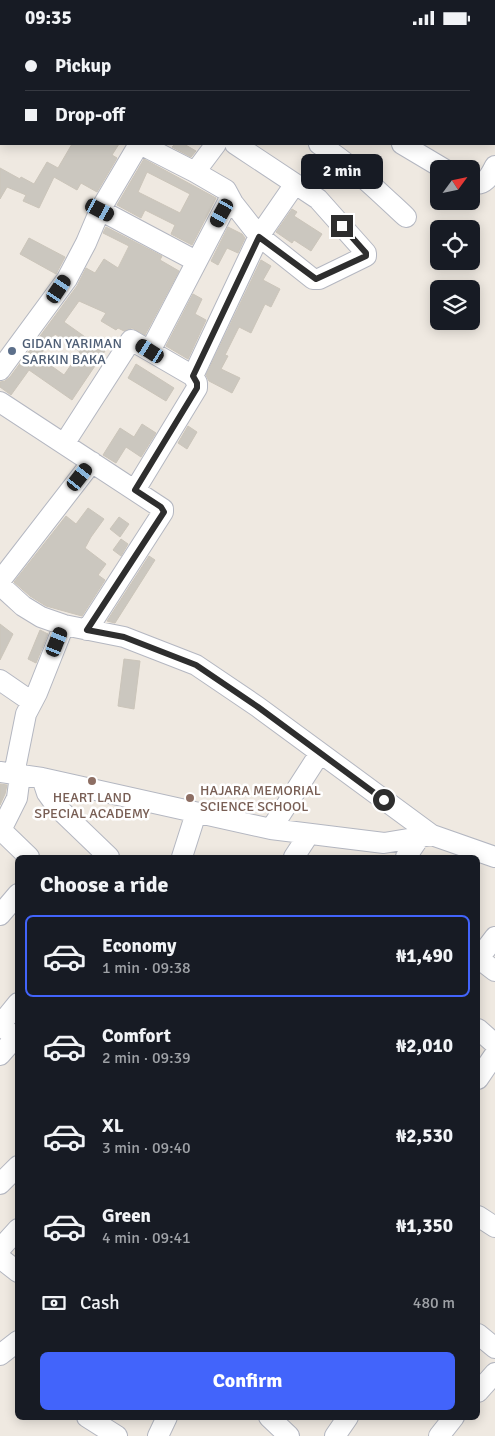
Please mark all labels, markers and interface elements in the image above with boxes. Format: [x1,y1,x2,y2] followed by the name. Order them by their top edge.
[25,6,72,30] text: 09:35
[55,54,111,78] text: Pickup
[55,103,125,127] text: Drop-off
[301,154,383,189] callout: 2 min
[430,160,480,210] north arrow
[430,160,480,330] map controls
[323,161,361,181] text: 2 min
[83,196,116,224] car
[208,196,235,230] car
[331,215,353,237] route end
[430,220,480,270] button: locate
[44,272,73,306] car
[430,280,480,330] button: layers
[22,335,122,368] place label: GIDAN YARIMAN SARKIN BAKA
[133,337,166,365] car
[6,345,18,357] marker: GIDAN YARIMAN SARKIN BAKA
[64,461,95,493] car
[44,625,69,659] car
[86,775,98,787] marker: HEART LAND SPECIAL ACADEMY
[200,782,321,815] place label: HAJARA MEMORIAL SCIENCE SCHOOL
[34,789,150,822] place label: HEART LAND SPECIAL ACADEMY
[373,789,395,811] route start
[184,792,196,804] marker: HAJARA MEMORIAL SCIENCE SCHOOL
[40,871,168,898] text: Choose a ride
[42,934,87,979] icon: car
[102,934,176,958] text: Economy
[396,944,453,968] text: ₦1,490
[102,958,191,978] text: 1 min · 09:38
[42,1024,87,1069] icon: car
[102,1024,171,1048] text: Comfort
[396,1034,453,1058] text: ₦2,010
[102,1048,191,1068] text: 2 min · 09:39
[42,1114,87,1159] icon: car
[102,1114,124,1138] text: XL
[396,1124,453,1148] text: ₦2,530
[102,1138,191,1158] text: 3 min · 09:40
[42,1204,87,1249] icon: car
[102,1204,151,1228] text: Green
[396,1214,453,1238] text: ₦1,350
[102,1228,191,1248] text: 4 min · 09:41
[40,1289,68,1317] icon: cash
[80,1291,120,1315] text: Cash
[413,1293,455,1313] text: 480 m
[40,1352,455,1410] button: Confirm

